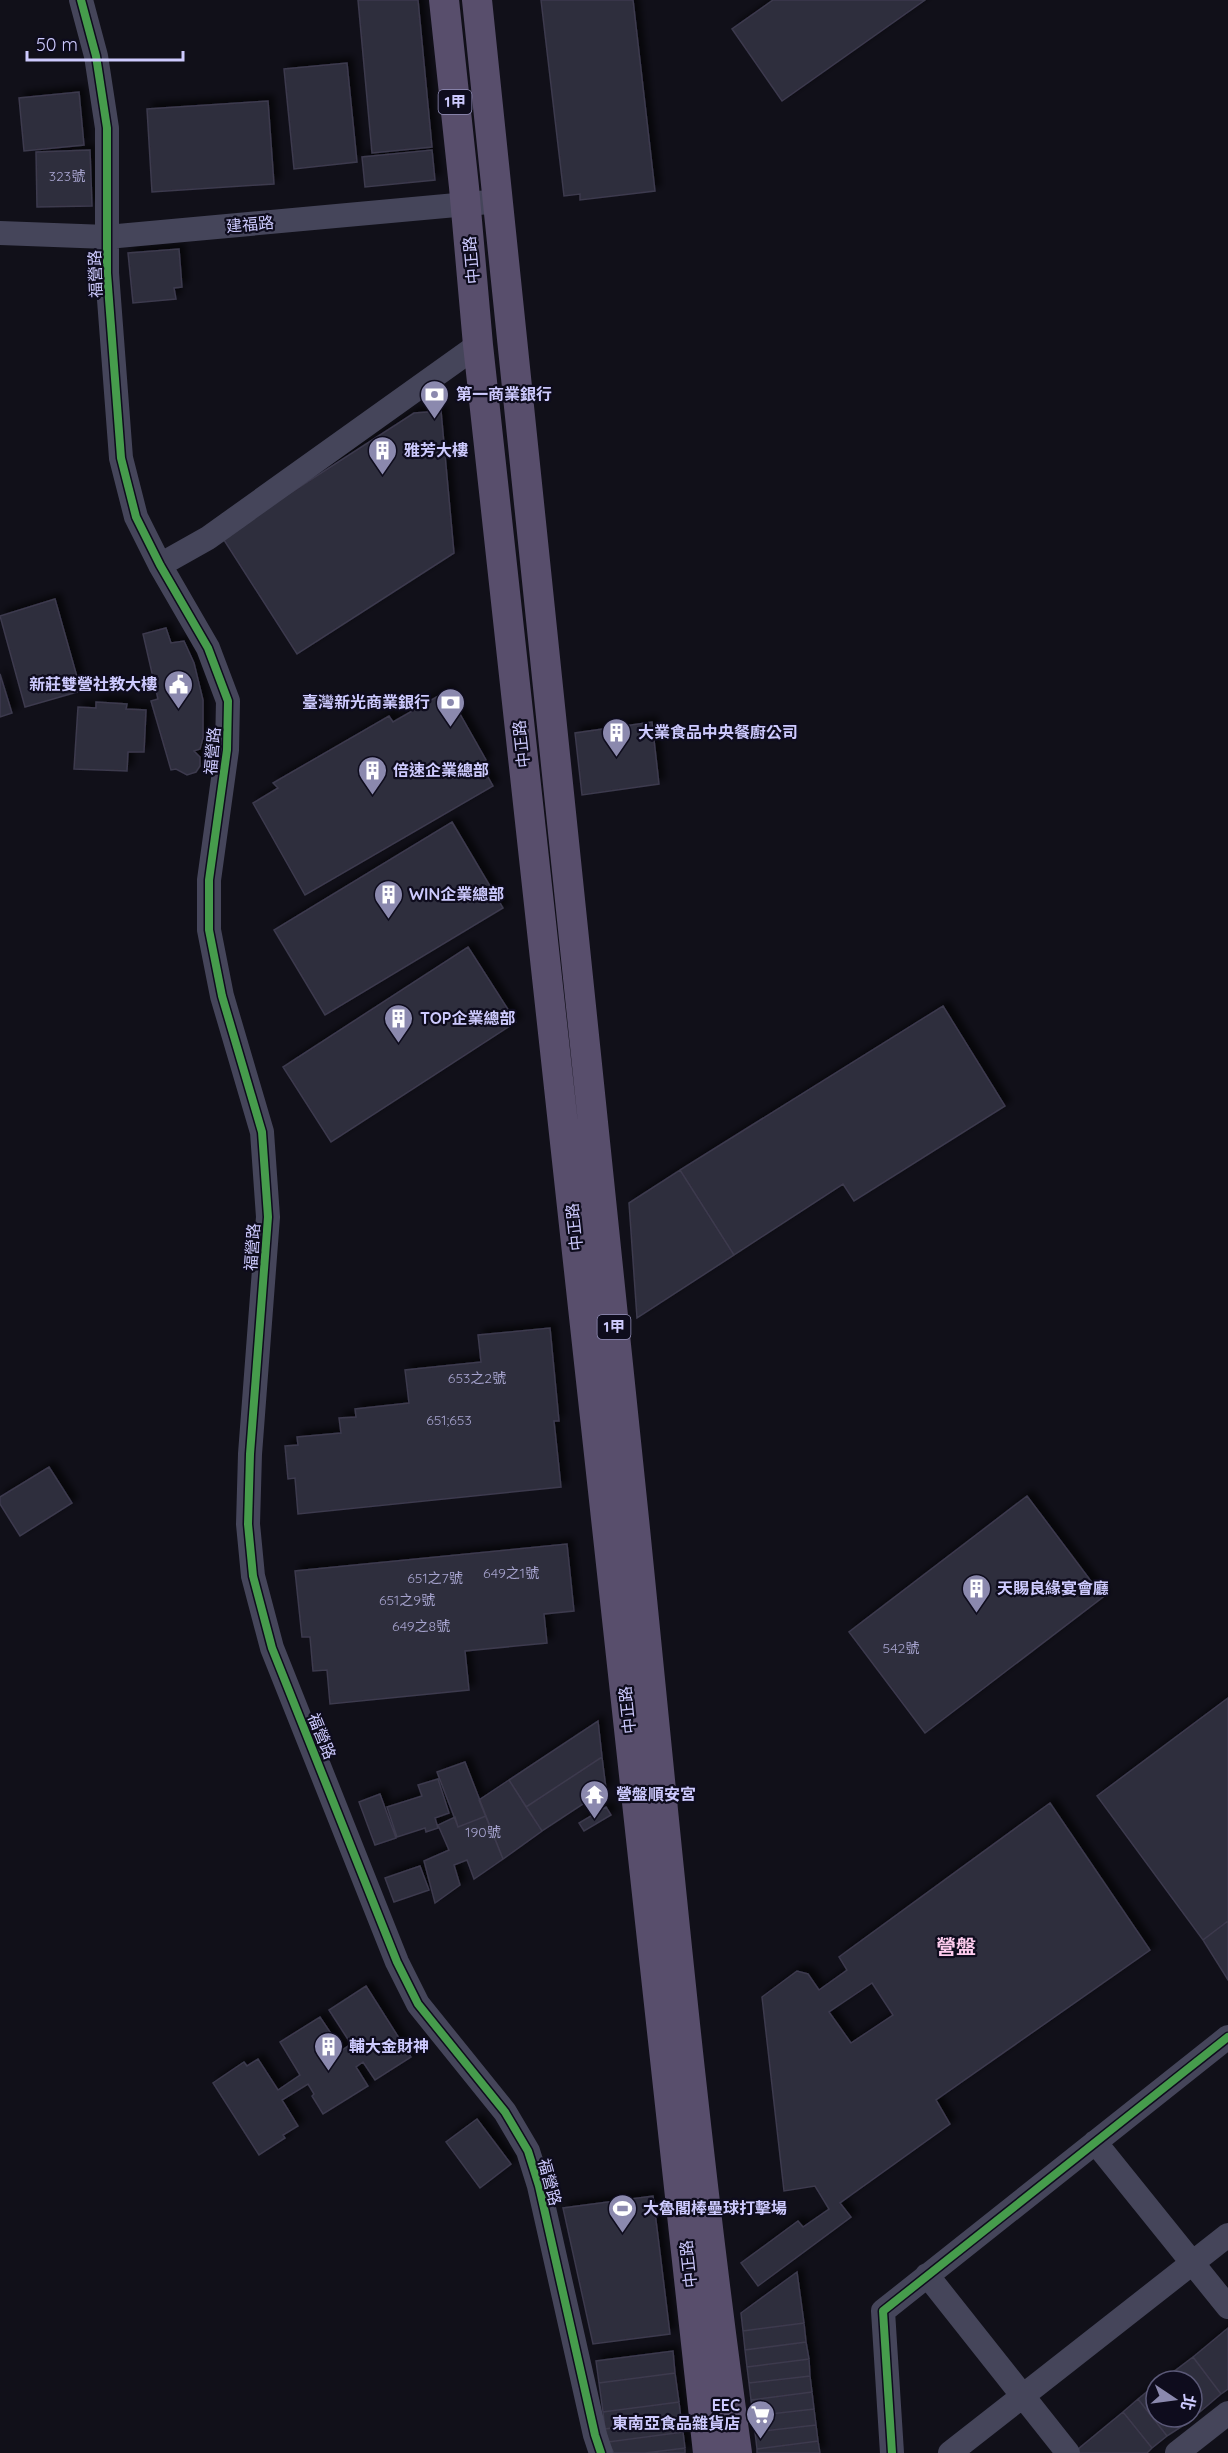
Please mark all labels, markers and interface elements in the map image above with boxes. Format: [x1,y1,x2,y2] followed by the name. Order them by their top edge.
[27,24,183,62] scale bar
[36,33,78,56] text: 50 m
[438,90,472,114] road number: 1甲
[49,167,85,185] house number: 323號
[225,212,275,236] street label: 建福路
[459,235,483,285] street label: 中正路
[84,250,106,298] street label: 福營路
[419,378,451,420] bank icon: 第一商業銀行
[456,384,552,404] place label: 第一商業銀行
[367,434,399,476] building icon: 雅芳大樓
[404,440,468,460] place label: 雅芳大樓
[162,668,194,710] public building icon: 新莊雙營社教大樓
[29,674,157,694] place label: 新莊雙營社教大樓
[435,686,467,728] bank icon: 臺灣新光商業銀行
[302,692,430,712] place label: 臺灣新光商業銀行
[601,716,633,758] building icon: 大業食品中央餐廚公司
[509,719,533,769] street label: 中正路
[638,722,798,742] place label: 大業食品中央餐廚公司
[200,726,224,776] street label: 福營路
[356,754,388,796] building icon: 倍速企業總部
[393,760,489,780] place label: 倍速企業總部
[372,878,404,920] building icon: WIN企業總部
[409,884,504,904] place label: WIN企業總部
[383,1002,415,1044] building icon: TOP企業總部
[420,1008,516,1028] place label: TOP企業總部
[562,1202,586,1252] street label: 中正路
[240,1222,264,1272] street label: 福營路
[598,1315,630,1339] road number: 1甲
[448,1369,506,1387] house number: 653之2號
[426,1411,472,1429] house number: 651;653
[483,1564,539,1582] house number: 649之1號
[407,1569,463,1587] house number: 651之7號
[960,1572,992,1614] building icon: 天賜良緣宴會廳
[997,1578,1109,1598] place label: 天賜良緣宴會廳
[379,1591,435,1609] house number: 651之9號
[392,1617,450,1635] house number: 649之8號
[883,1639,919,1657] house number: 542號
[615,1685,639,1735] street label: 中正路
[304,1710,340,1762] street label: 福營路
[579,1778,611,1820] temple icon: 營盤順安宮
[616,1784,696,1804] place label: 營盤順安宮
[465,1823,501,1841] house number: 190號
[936,1934,976,1959] district label: 營盤
[312,2030,344,2072] building icon: 輔大金財神
[349,2036,429,2056] place label: 輔大金財神
[534,2156,566,2208] street label: 福營路
[606,2192,638,2234] sports icon: 大魯閣棒壘球打擊場
[643,2198,787,2218] place label: 大魯閣棒壘球打擊場
[676,2239,700,2289] street label: 中正路
[1144,2369,1204,2429] north arrow
[1177,2392,1200,2412] text: 北
[612,2395,740,2433] place label: EEC 東南亞食品雜貨店
[745,2398,777,2440] supermarket icon: EEC 東南亞食品雜貨店

